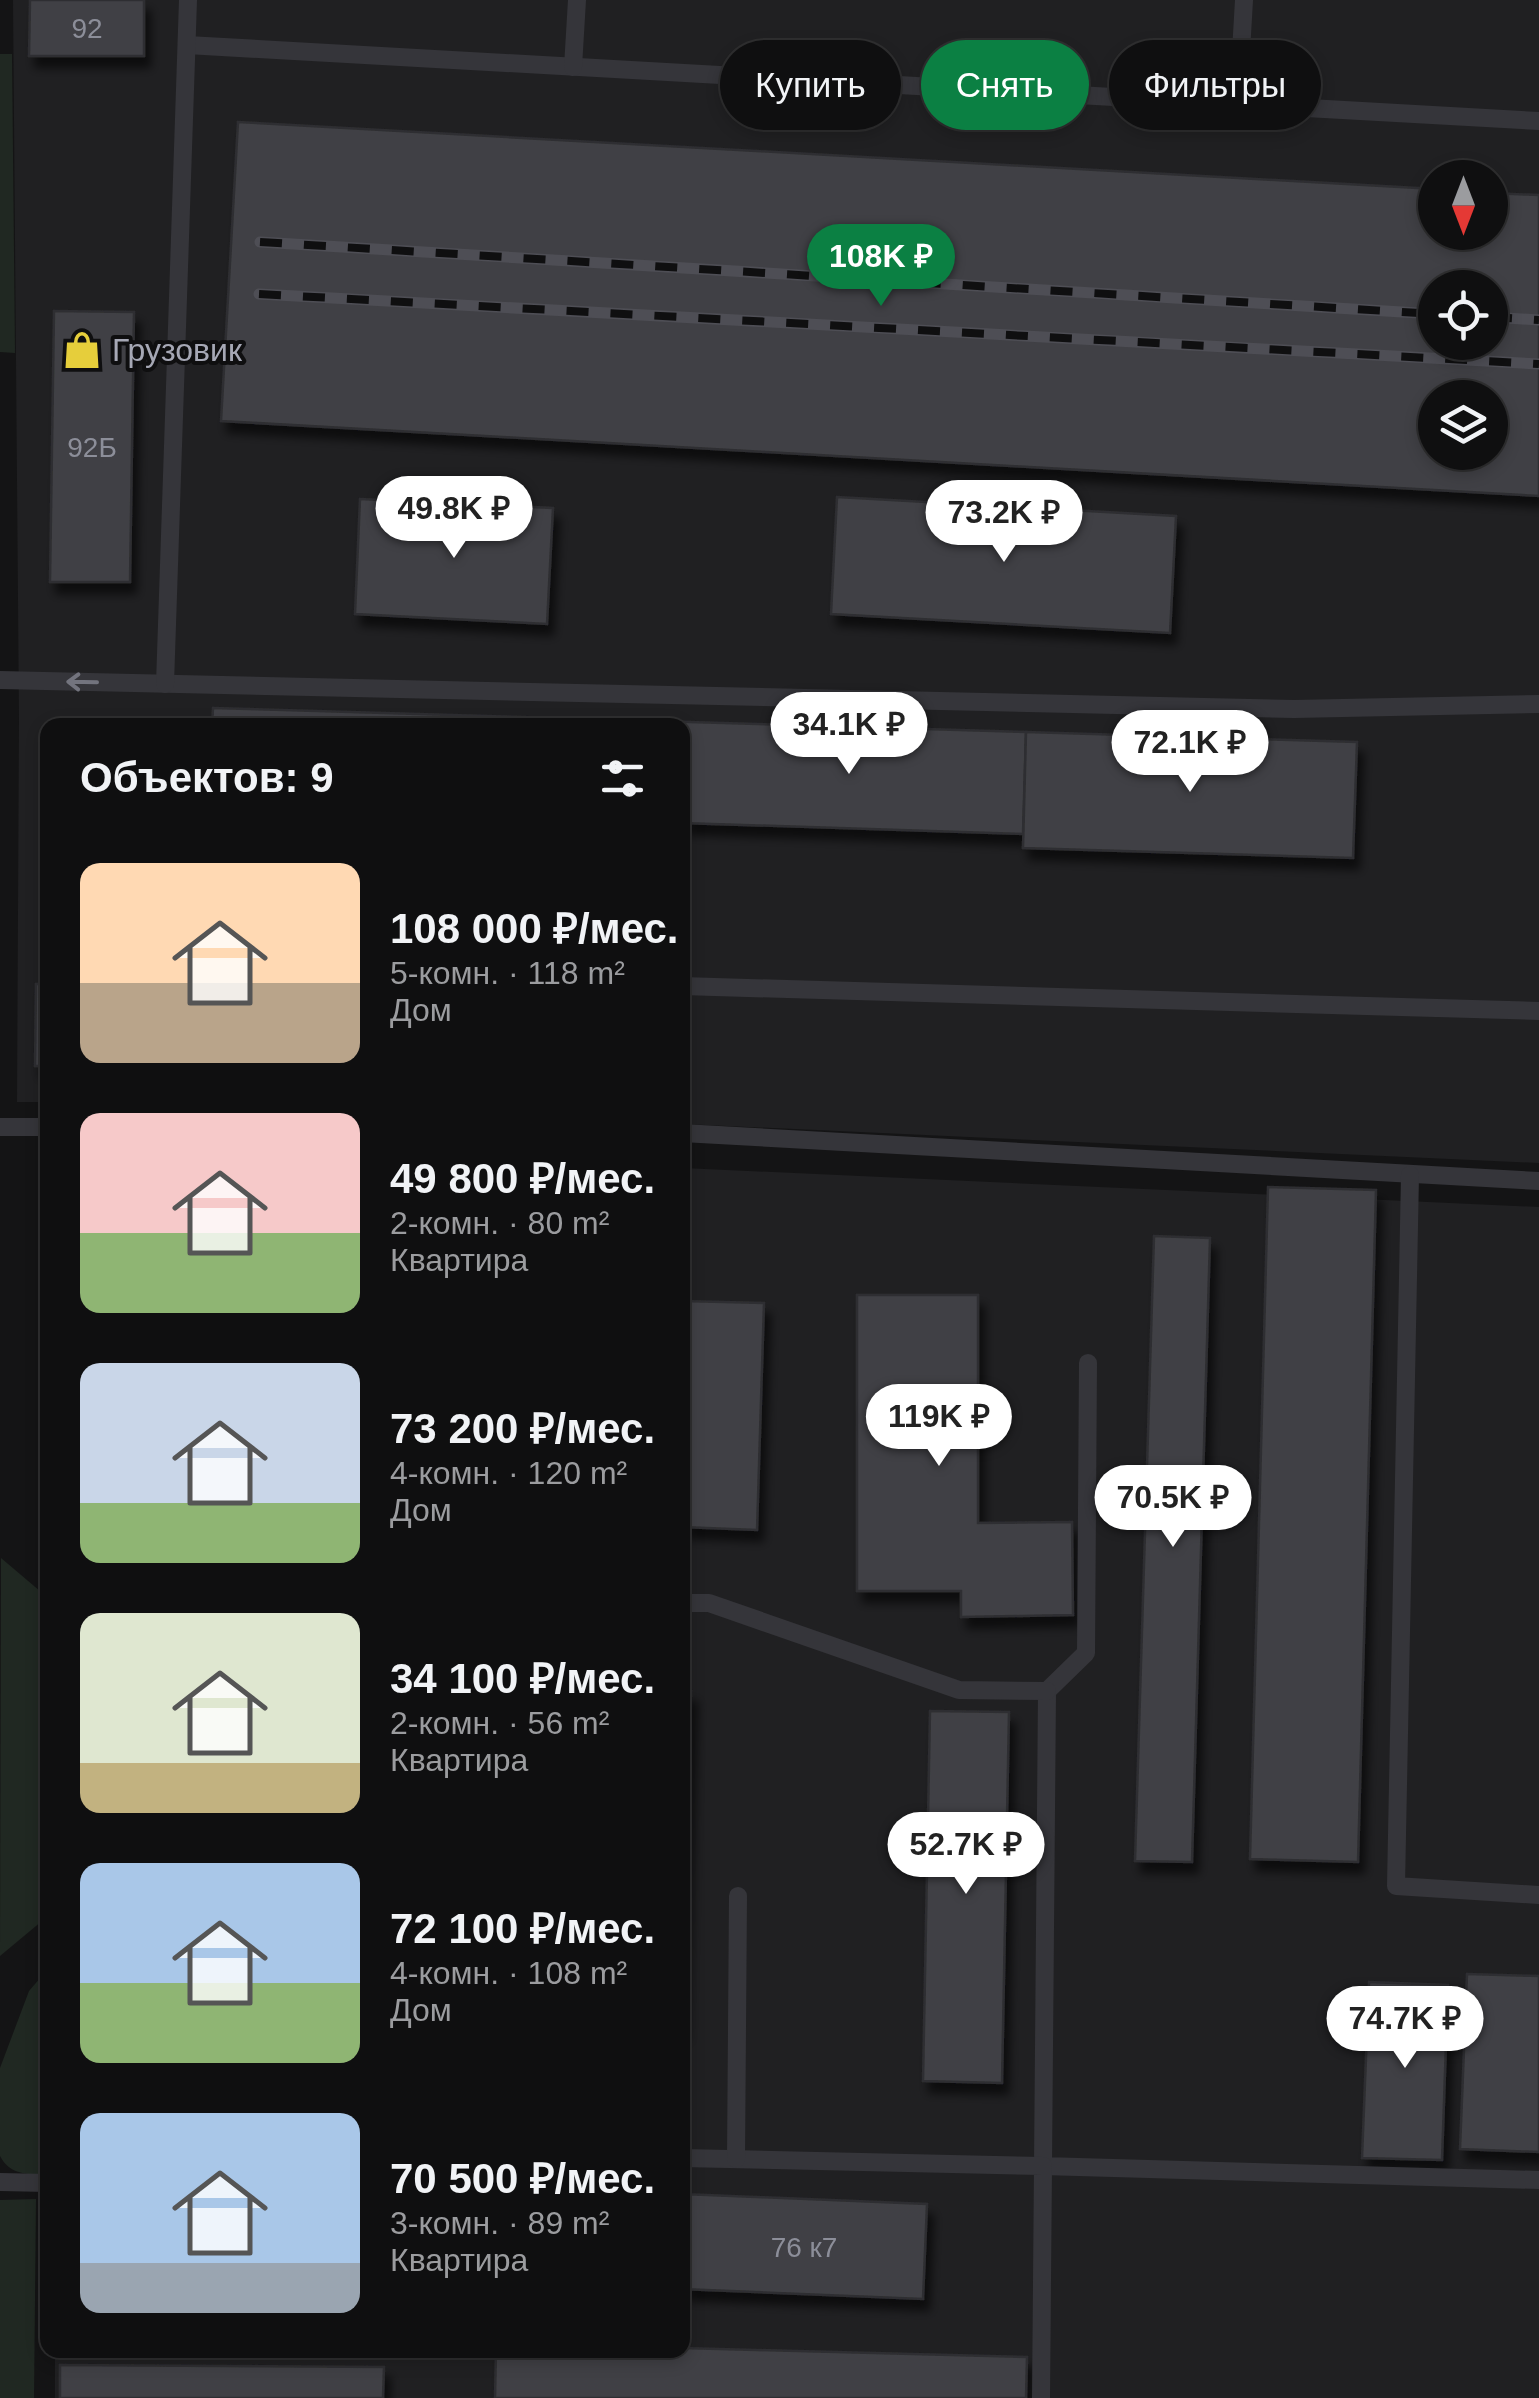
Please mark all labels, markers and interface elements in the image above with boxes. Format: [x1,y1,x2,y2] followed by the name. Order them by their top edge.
[71,13,103,44] house number: 92
[720,40,901,130] chip: Купить
[921,40,1089,130] chip: Снять
[1109,40,1321,130] chip: Фильтры
[1418,160,1508,250] north arrow
[1418,160,1508,470] map controls
[800,224,962,309] pin: 108K ₽
[829,238,933,274] text: 108K ₽
[1418,270,1508,360] button: locate
[61,329,103,371] shop icon: Грузовик
[112,332,243,368] place label: Грузовик
[1418,380,1508,470] button: layers
[67,432,117,463] house number: 92Б
[362,476,546,561] pin: 49.8K ₽
[912,480,1096,565] pin: 73.2K ₽
[398,490,510,526] text: 49.8K ₽
[948,494,1060,530] text: 73.2K ₽
[67,672,100,692] one-way arrow
[757,692,941,777] pin: 34.1K ₽
[793,706,905,742] text: 34.1K ₽
[1098,710,1282,795] pin: 72.1K ₽
[1134,724,1246,760] text: 72.1K ₽
[595,751,650,806] icon: filters
[80,754,334,801] text: Объектов: 9
[160,903,280,1023] icon: home
[390,905,679,952] text: 108 000 ₽/мес.
[390,955,625,991] text: 5-комн. · 118 m²
[390,992,452,1028] text: Дом
[160,1153,280,1273] icon: home
[390,1155,655,1202] text: 49 800 ₽/мес.
[390,1205,609,1241] text: 2-комн. · 80 m²
[390,1242,528,1278] text: Квартира
[858,1384,1020,1469] pin: 119K ₽
[888,1398,990,1434] text: 119K ₽
[160,1403,280,1523] icon: home
[390,1405,655,1452] text: 73 200 ₽/мес.
[390,1455,627,1491] text: 4-комн. · 120 m²
[1081,1465,1265,1550] pin: 70.5K ₽
[1117,1479,1229,1515] text: 70.5K ₽
[390,1492,452,1528] text: Дом
[160,1653,280,1773] icon: home
[390,1655,655,1702] text: 34 100 ₽/мес.
[390,1705,609,1741] text: 2-комн. · 56 m²
[390,1742,528,1778] text: Квартира
[874,1812,1058,1897] pin: 52.7K ₽
[910,1826,1022,1862] text: 52.7K ₽
[160,1903,280,2023] icon: home
[390,1905,655,1952] text: 72 100 ₽/мес.
[390,1955,627,1991] text: 4-комн. · 108 m²
[1313,1986,1497,2071] pin: 74.7K ₽
[390,1992,452,2028] text: Дом
[1349,2000,1461,2036] text: 74.7K ₽
[160,2153,280,2273] icon: home
[390,2155,655,2202] text: 70 500 ₽/мес.
[390,2205,609,2241] text: 3-комн. · 89 m²
[771,2232,837,2263] house number: 76 к7
[390,2242,528,2278] text: Квартира

